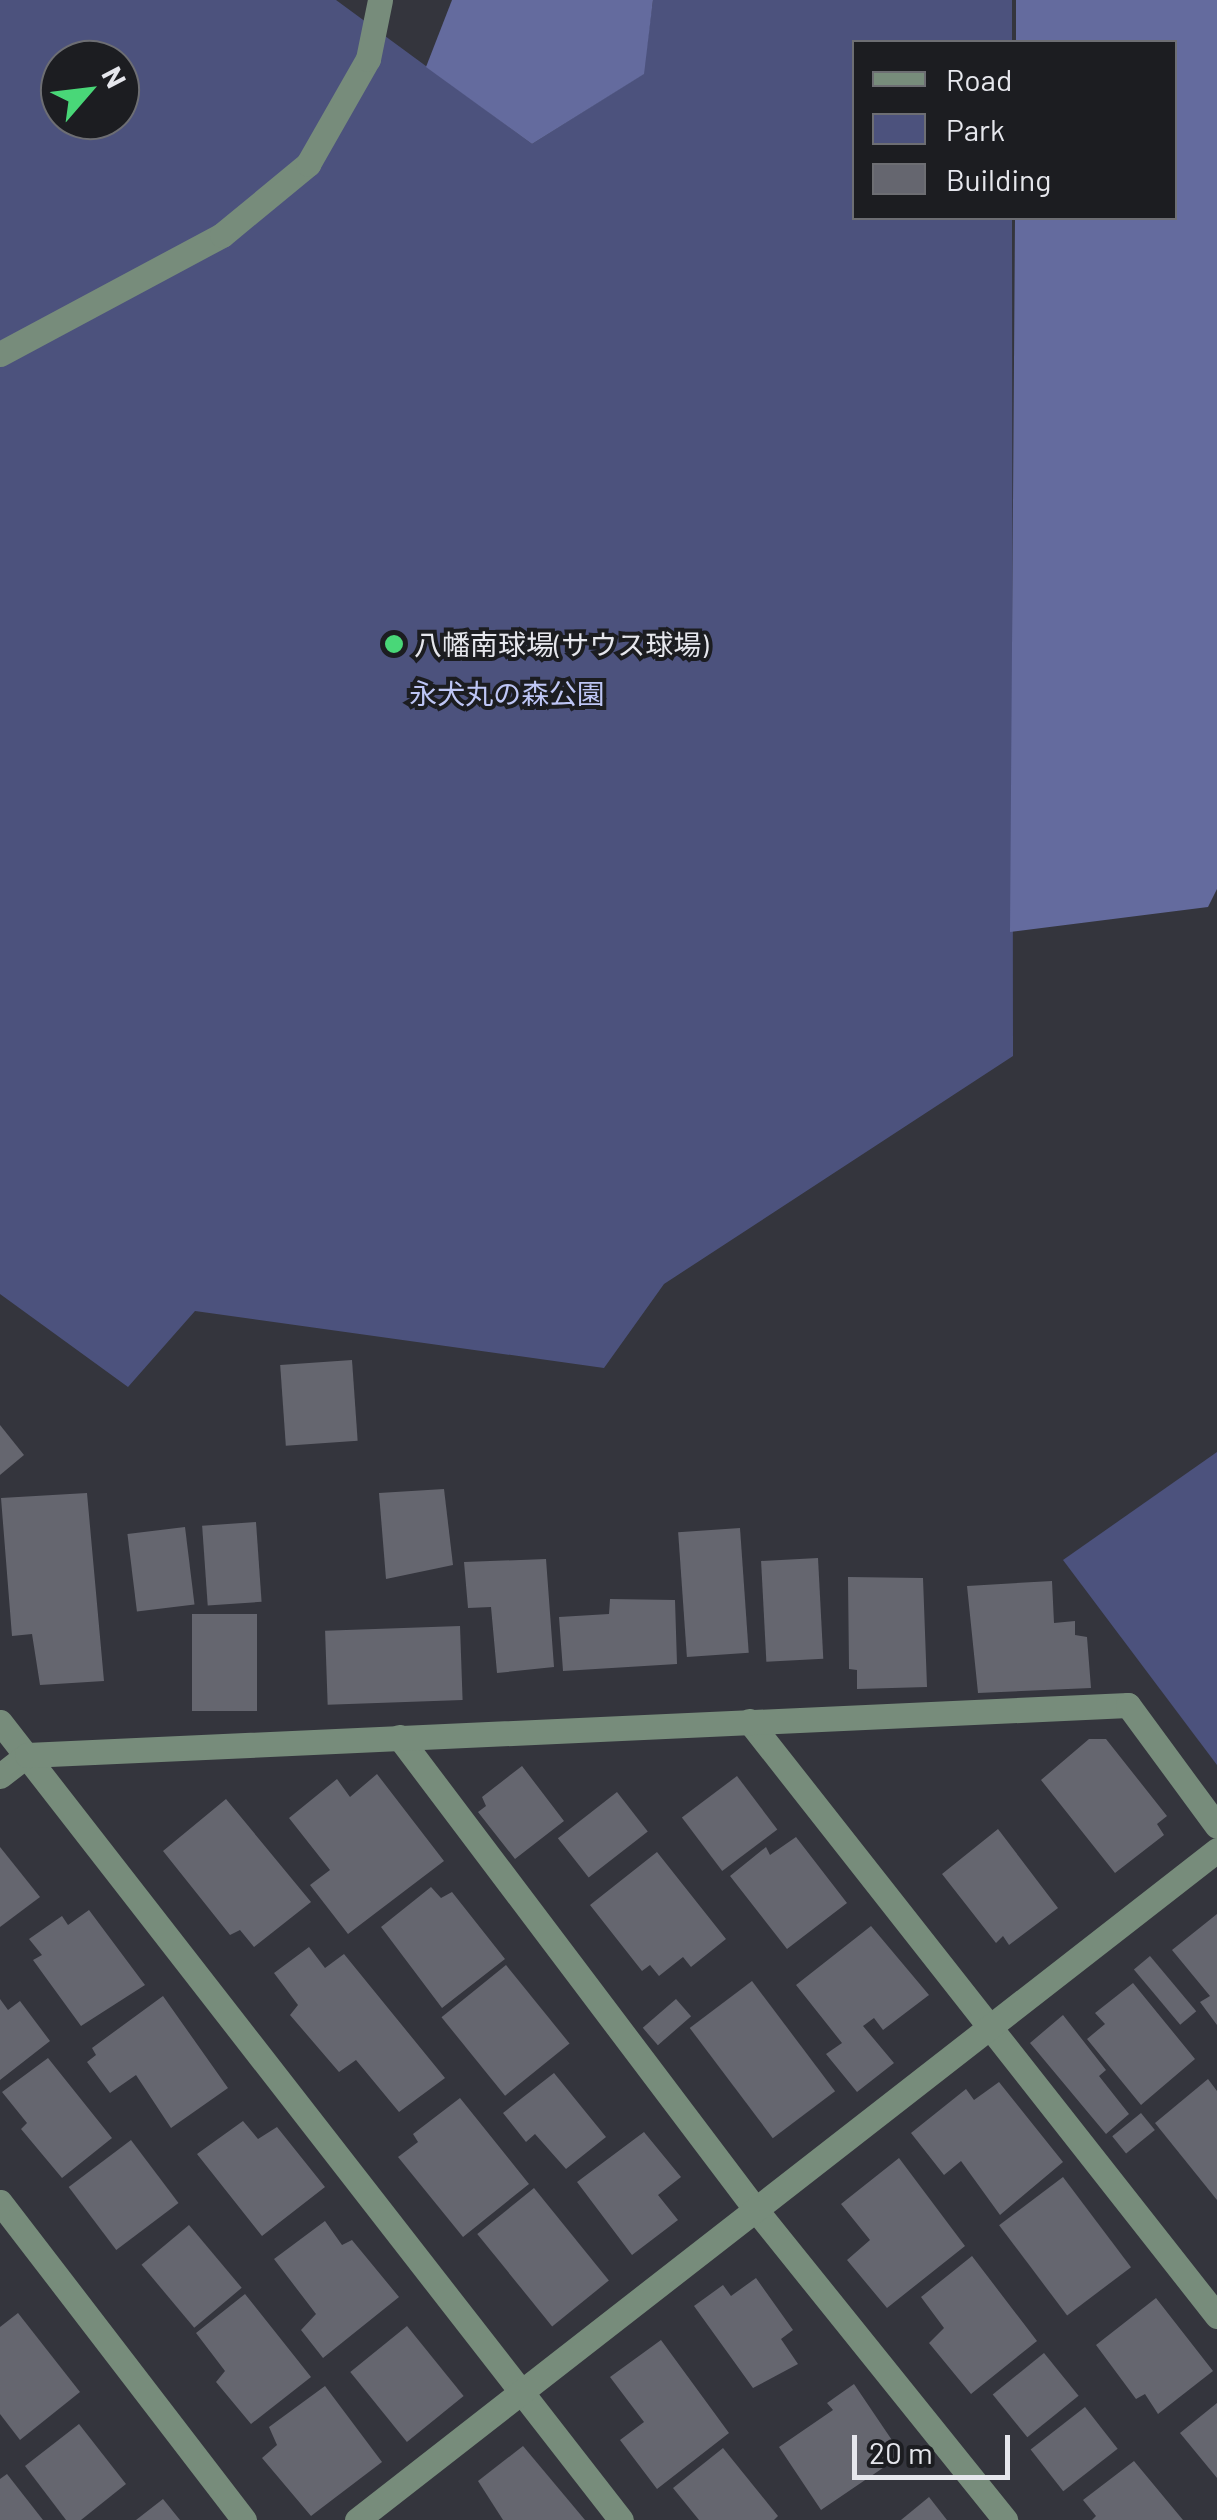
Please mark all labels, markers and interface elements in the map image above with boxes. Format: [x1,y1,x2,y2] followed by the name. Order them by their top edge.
[40,40,140,140] north arrow
[852,40,1177,220] legend
[95,61,134,93] text: N
[946,61,1012,97] text: Road
[946,111,1005,147] text: Park
[946,161,1051,197] text: Building
[414,627,709,661] place label: 八幡南球場(サウス球場)
[383,633,405,655] marker: 八幡南球場(サウス球場)
[409,676,605,710] park label: 永犬丸の森公園
[857,2415,1014,2477] scale bar
[869,2434,933,2470] text: 20 m

